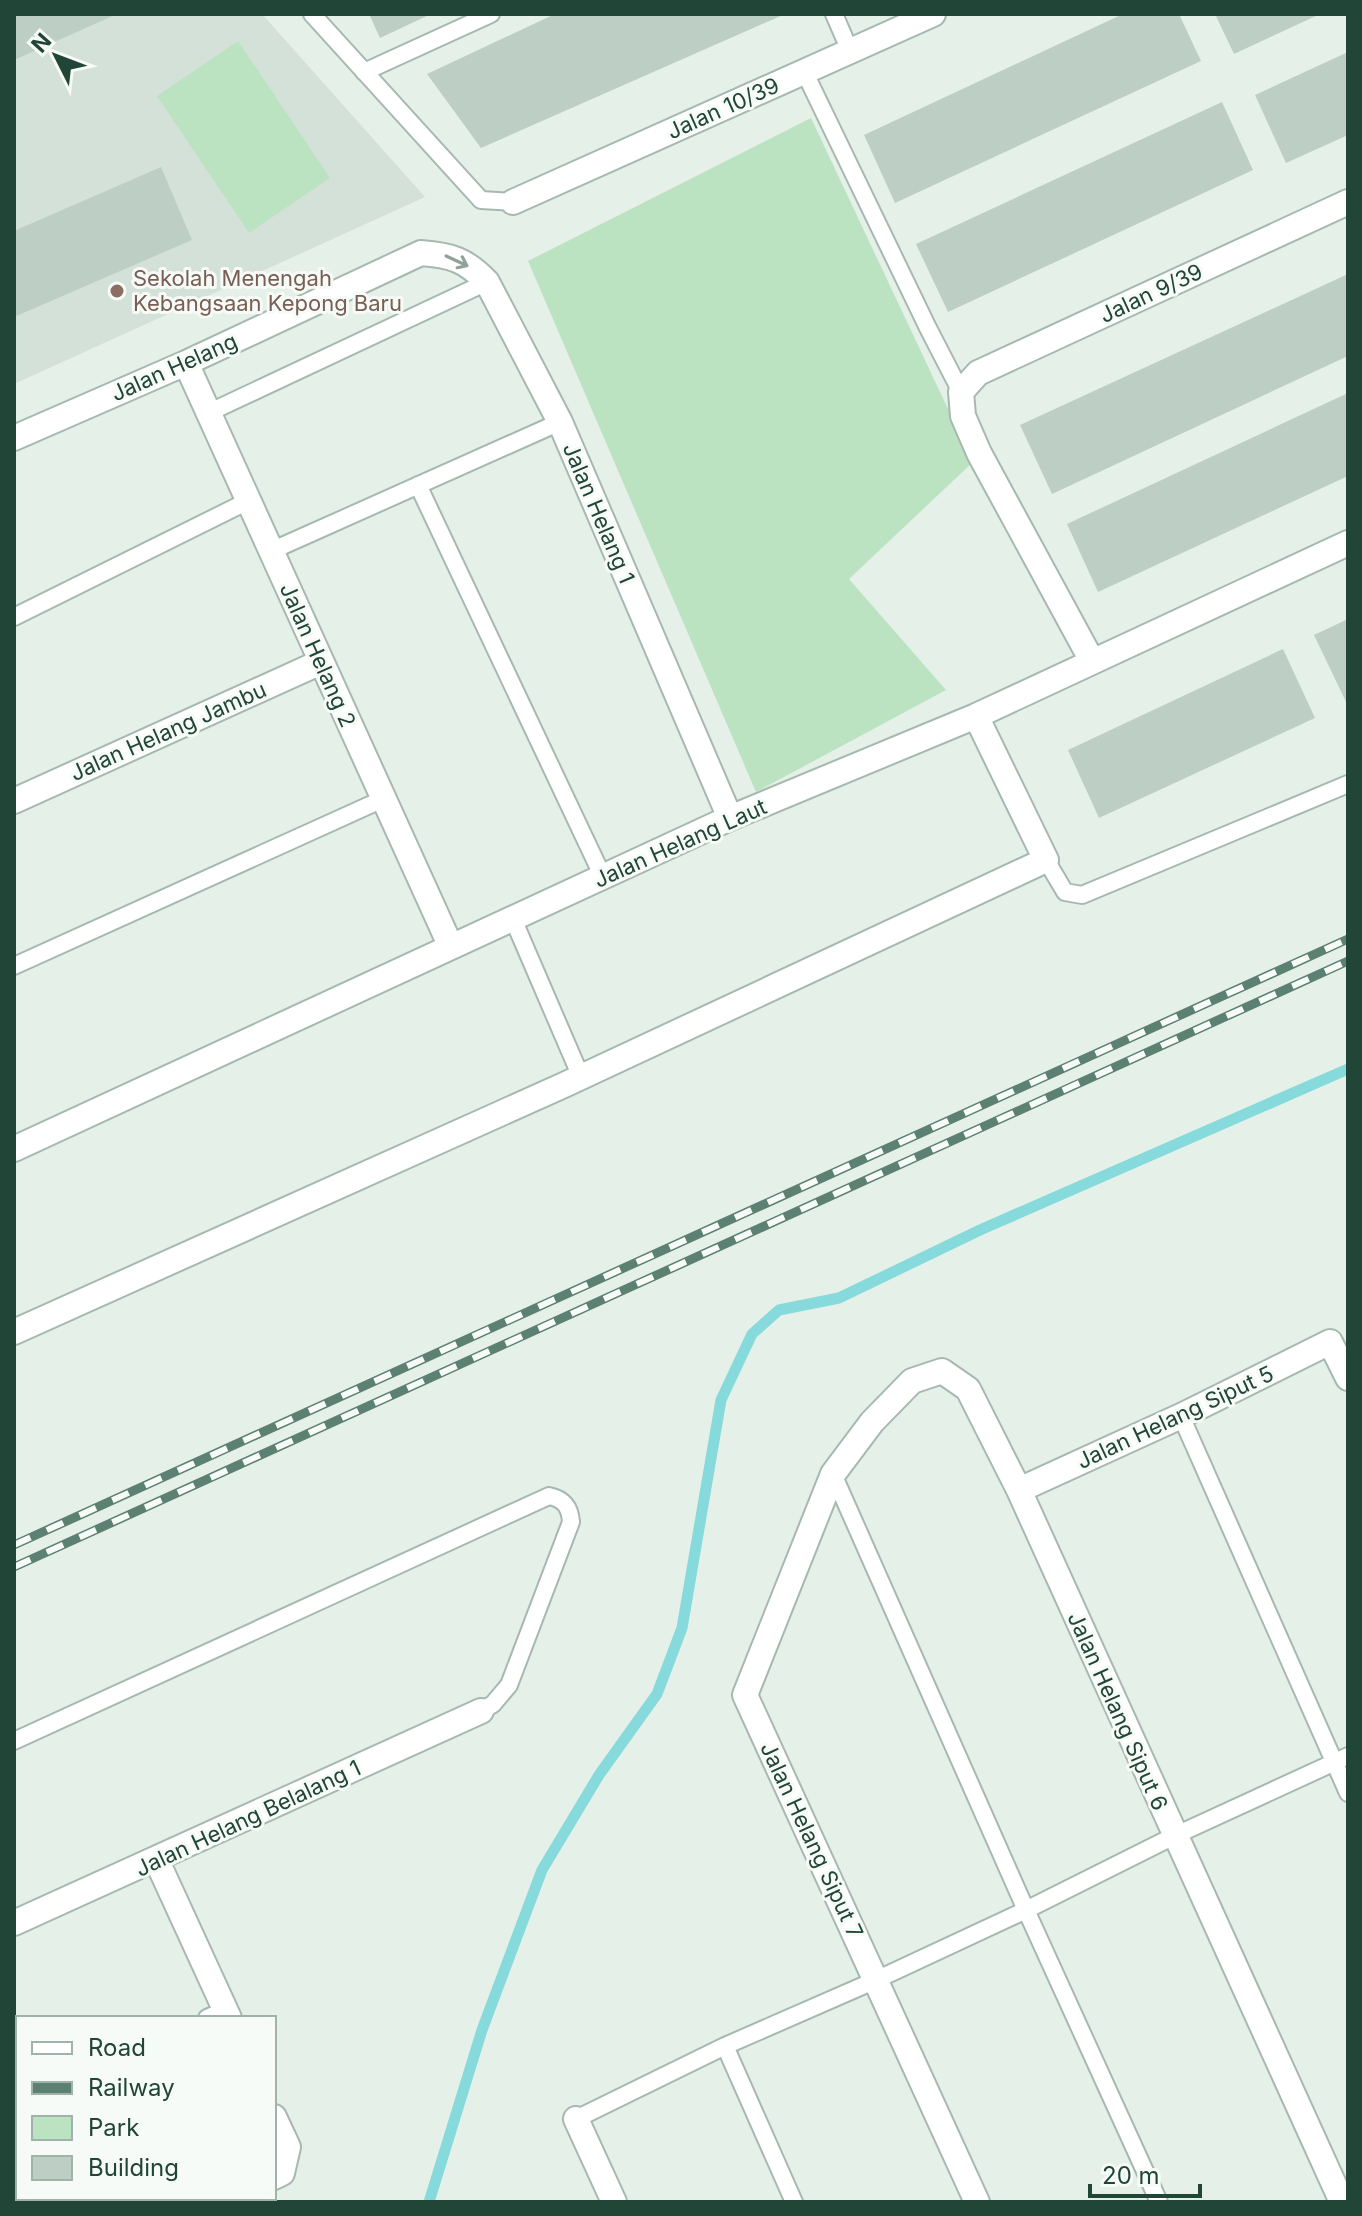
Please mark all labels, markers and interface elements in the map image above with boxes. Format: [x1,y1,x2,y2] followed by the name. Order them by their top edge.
[16,16,96,96] north arrow
[26,28,56,58] text: N
[663,72,783,144] street label: Jalan 10/39
[444,254,469,269] one-way arrow
[1095,258,1207,328] street label: Jalan 9/39
[133,265,402,316] place label: Sekolah Menengah Kebangsaan Kepong Baru
[108,282,126,300] marker: Sekolah Menengah Kebangsaan Kepong Baru
[107,328,241,406] street label: Jalan Helang
[558,439,640,587] street label: Jalan Helang 1
[275,579,361,731] street label: Jalan Helang 2
[66,676,270,786] street label: Jalan Helang Jambu
[590,793,770,893] street label: Jalan Helang Laut
[1073,1360,1277,1474] street label: Jalan Helang Siput 5
[1063,1608,1173,1814] street label: Jalan Helang Siput 6
[755,1738,869,1942] street label: Jalan Helang Siput 7
[131,1754,365,1882] street label: Jalan Helang Belalang 1
[16,2016,276,2200] legend
[88,2033,146,2062] text: Road
[88,2073,175,2102] text: Railway
[88,2113,139,2142] text: Park
[1090,2148,1200,2198] scale bar
[88,2153,179,2182] text: Building
[1102,2161,1160,2190] text: 20 m

